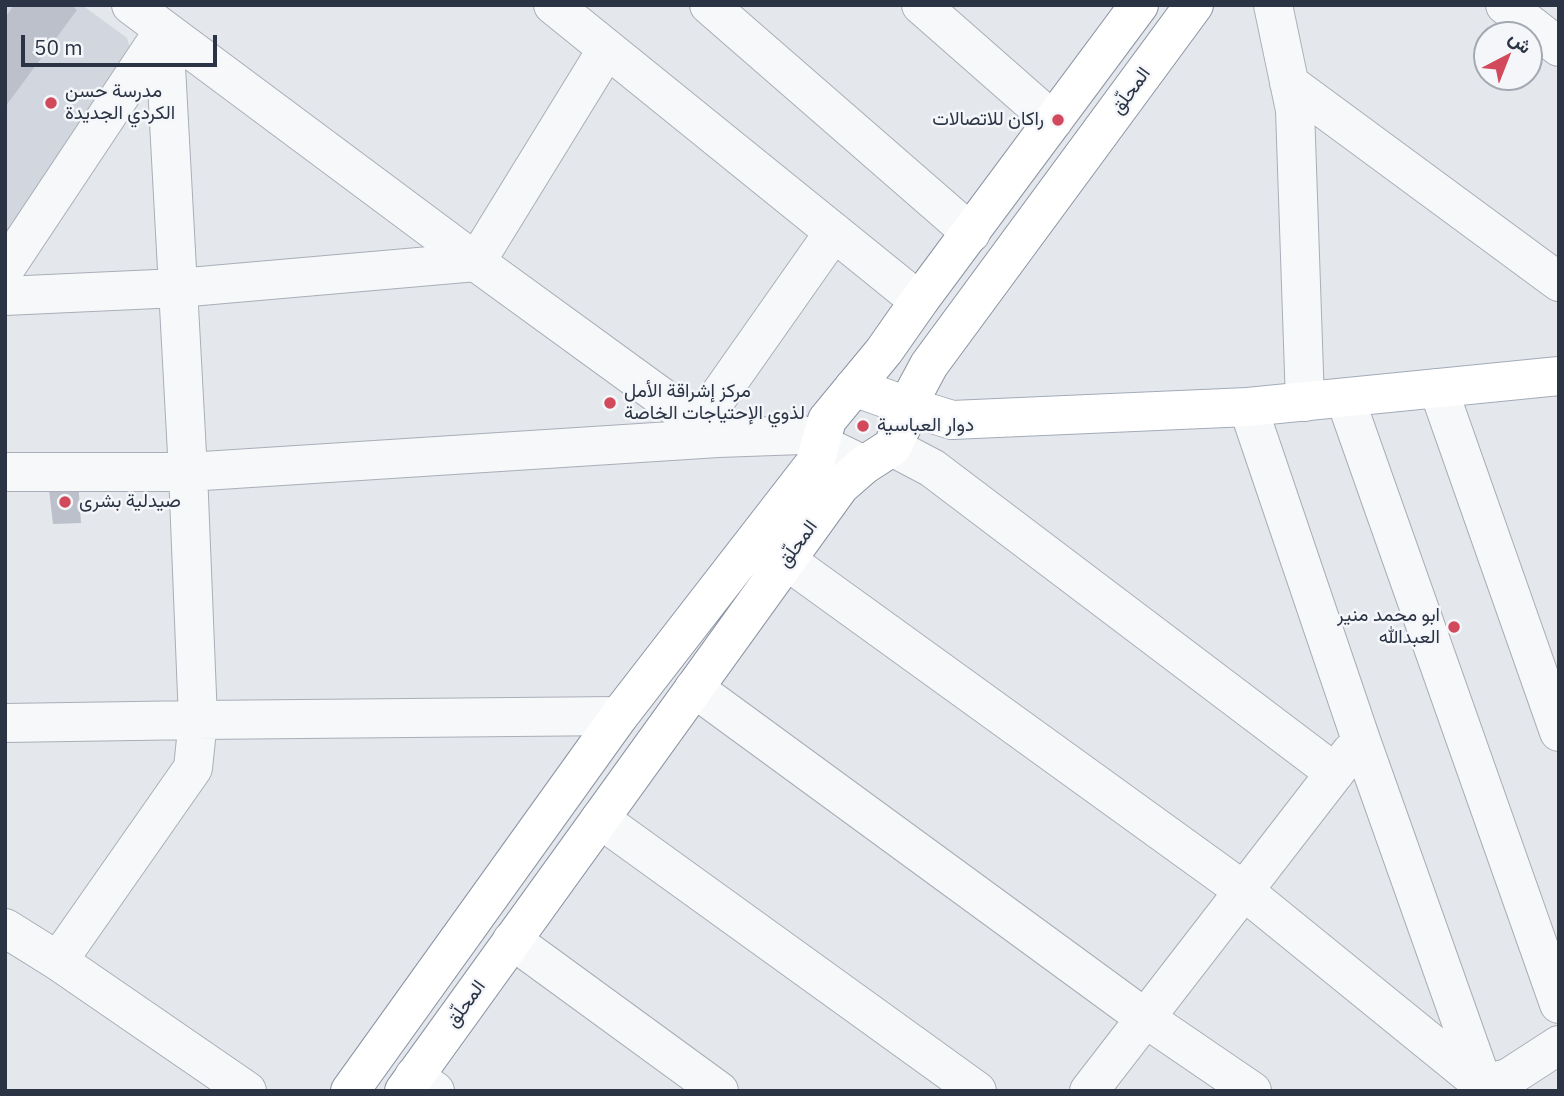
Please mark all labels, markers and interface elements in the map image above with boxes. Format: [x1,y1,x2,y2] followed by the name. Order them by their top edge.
[24,21,220,65] scale bar
[1473,21,1543,91] north arrow
[1504,25,1537,58] text: ش
[34,33,83,61] text: 50 m
[1106,63,1156,119] street label: المحلّق
[65,81,175,125] place label: مدرسة حسن الكردي الجديدة
[43,95,59,111] marker: مدرسة حسن الكردي الجديدة
[932,109,1044,131] place label: راكان للاتصالات
[1050,112,1066,128] marker: راكان للاتصالات
[624,381,805,425] place label: مركز إشراقة الأمل لذوي الإحتياجات الخاصة
[602,395,618,411] marker: مركز إشراقة الأمل لذوي الإحتياجات الخاصة
[877,415,974,437] place label: دوار العباسية
[855,418,871,434] marker: دوار العباسية
[79,491,181,513] place label: صيدلية بشرى
[57,494,73,510] marker: صيدلية بشرى
[773,516,823,572] street label: المحلّق
[1337,605,1440,649] place label: ابو محمد منير العبدالله
[1446,619,1462,635] marker: ابو محمد منير العبدالله
[441,976,491,1032] street label: المحلّق

